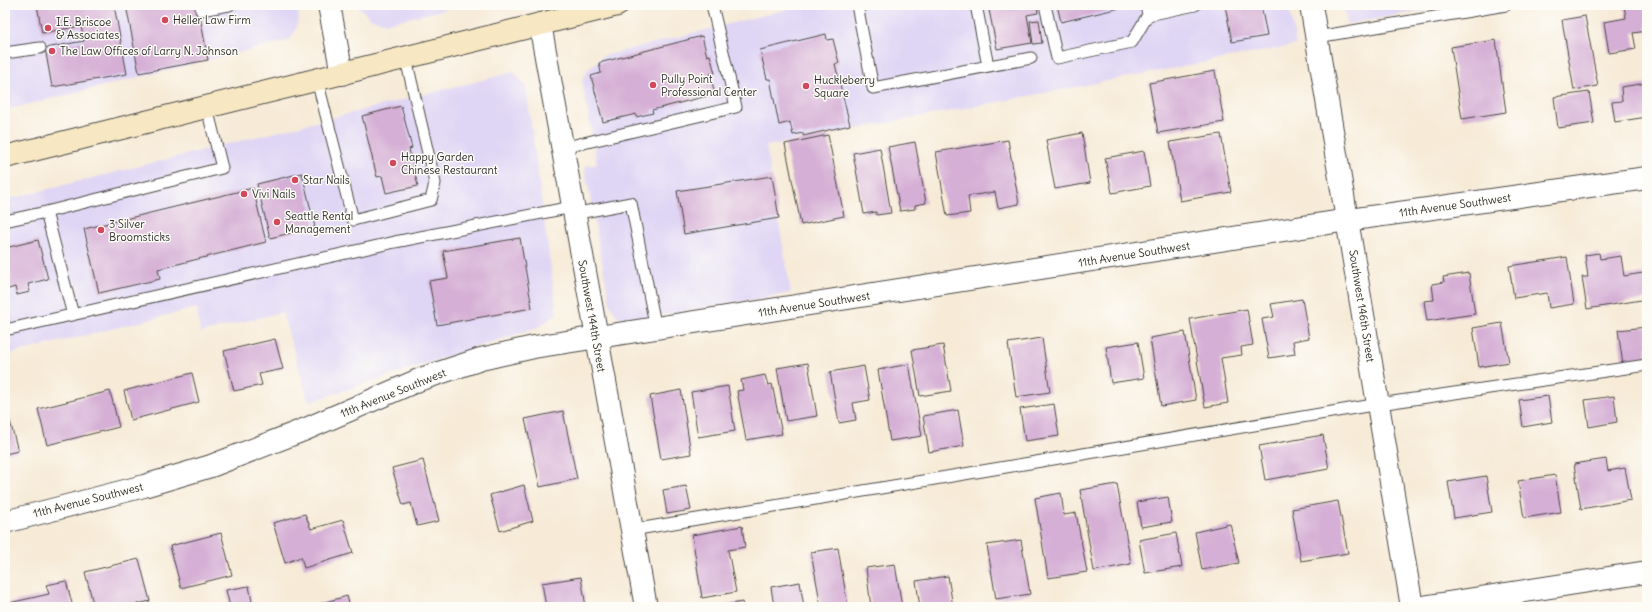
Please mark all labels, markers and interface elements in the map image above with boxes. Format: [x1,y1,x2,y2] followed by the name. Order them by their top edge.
[173,13,251,27] place label: Heller Law Firm
[56,15,119,42] place label: I.E. Briscoe & Associates
[160,15,170,25] marker: Heller Law Firm
[43,23,53,33] marker: I.E. Briscoe & Associates
[60,44,238,58] place label: The Law Offices of Larry N. Johnson
[47,46,57,56] marker: The Law Offices of Larry N. Johnson
[661,72,757,99] place label: Pully Point Professional Center
[814,73,875,100] place label: Huckleberry Square
[648,80,658,90] marker: Pully Point Professional Center
[801,81,811,91] marker: Huckleberry Square
[401,150,498,177] place label: Happy Garden Chinese Restaurant
[388,158,398,168] marker: Happy Garden Chinese Restaurant
[303,173,350,187] place label: Star Nails
[290,175,300,185] marker: Star Nails
[252,187,295,201] place label: Vivi Nails
[239,189,249,199] marker: Vivi Nails
[1398,190,1512,220] street label: 11th Avenue Southwest
[285,209,353,236] place label: Seattle Rental Management
[109,217,170,244] place label: 3 Silver Broomsticks
[272,217,282,227] marker: Seattle Rental Management
[96,225,106,235] marker: 3 Silver Broomsticks
[1077,238,1191,270] street label: 11th Avenue Southwest
[1346,249,1378,364] street label: Southwest 146th Street
[575,259,609,373] street label: Southwest 144th Street
[757,288,871,320] street label: 11th Avenue Southwest
[338,365,448,421] street label: 11th Avenue Southwest
[32,479,145,520] street label: 11th Avenue Southwest

